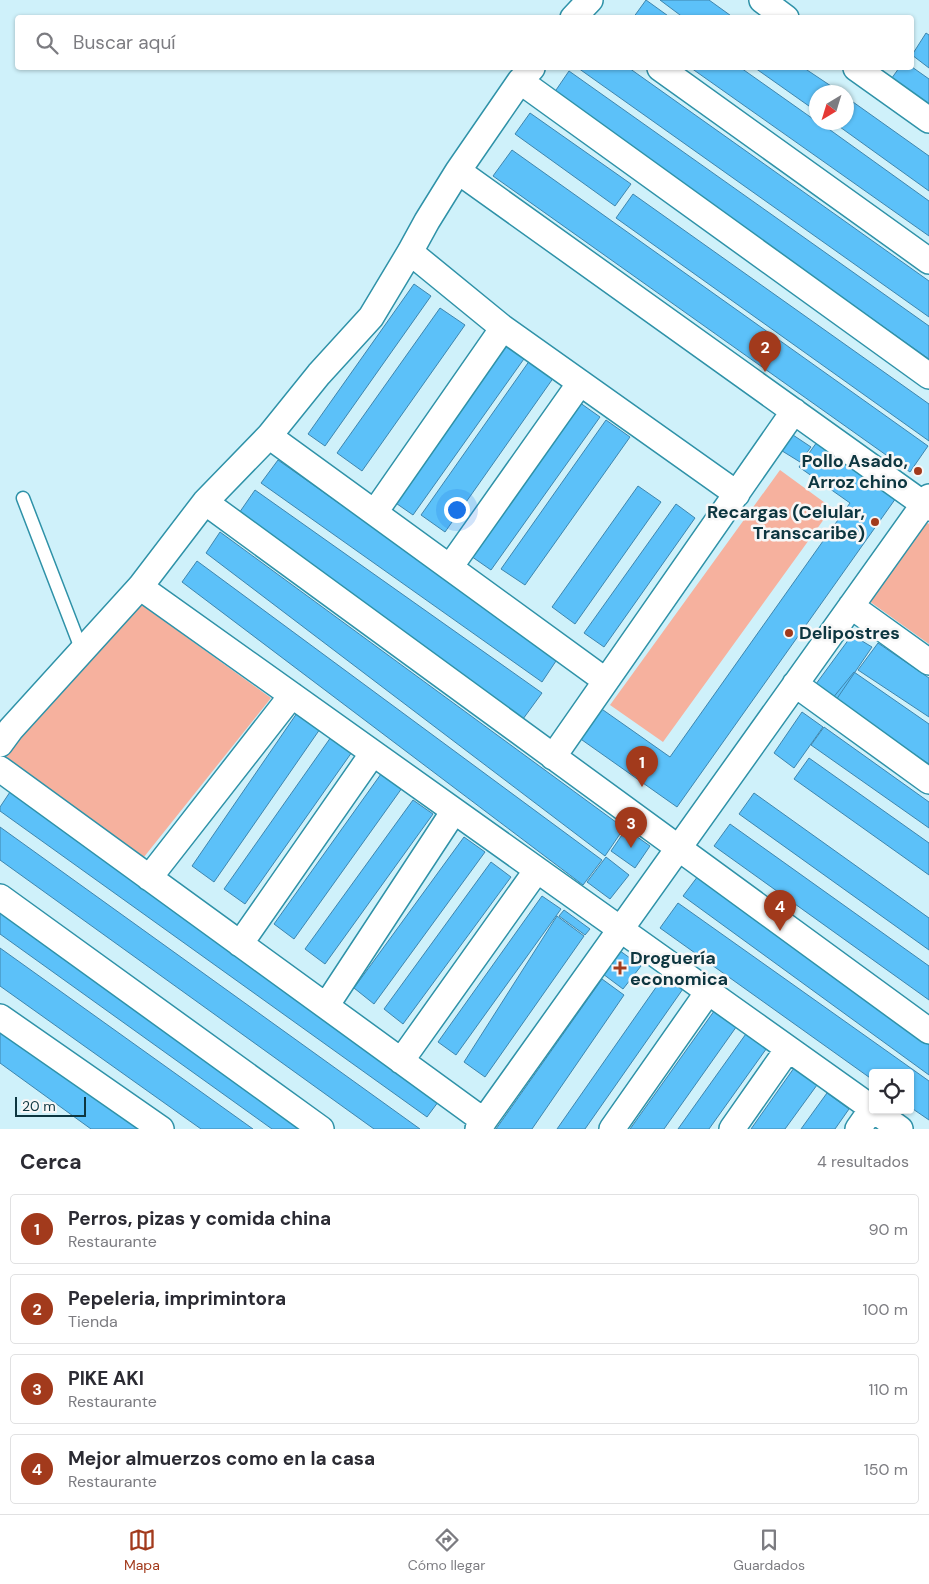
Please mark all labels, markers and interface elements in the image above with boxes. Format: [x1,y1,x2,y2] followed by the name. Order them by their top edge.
[15,15,914,70] search box
[33,29,61,57] icon: search
[73,30,176,55] text: Buscar aquí
[809,85,854,130] north arrow
[749,331,781,372] pin: 2
[802,449,908,494] place label: Pollo Asado, Arroz chino
[912,465,924,477] marker: Pollo Asado, Arroz chino
[444,497,470,523] your location
[707,500,865,545] place label: Recargas (Celular, Transcaribe)
[869,516,881,528] marker: Recargas (Celular, Transcaribe)
[799,621,900,645] place label: Delipostres
[783,627,795,639] marker: Delipostres
[626,746,658,787] pin: 1
[615,807,647,848] pin: 3
[764,890,796,931] pin: 4
[630,946,728,991] place label: Droguería economica
[614,962,626,974] marker: Droguería economica
[869,1069,914,1114] map controls
[869,1069,914,1114] button: locate
[15,1094,86,1117] scale bar
[22,1097,56,1115] text: 20 m
[20,1148,82,1176] text: Cerca
[817,1151,909,1172] text: 4 resultados
[68,1206,331,1231] text: Perros, pizas y comida china
[34,1219,40,1240] text: 1
[868,1219,908,1240] text: 90 m
[68,1231,157,1252] text: Restaurante
[68,1286,286,1311] text: Pepeleria, imprimintora
[32,1299,42,1320] text: 2
[863,1299,908,1320] text: 100 m
[68,1311,118,1332] text: Tienda
[68,1366,144,1391] text: PIKE AKI
[32,1379,42,1400] text: 3
[869,1379,908,1400] text: 110 m
[68,1391,157,1412] text: Restaurante
[68,1446,375,1471] text: Mejor almuerzos como en la casa
[32,1459,42,1480] text: 4
[864,1459,908,1480] text: 150 m
[68,1471,157,1492] text: Restaurante
[124,1526,160,1574] tab: Mapa
[408,1526,485,1574] tab: Cómo llegar
[733,1526,805,1574] tab: Guardados

